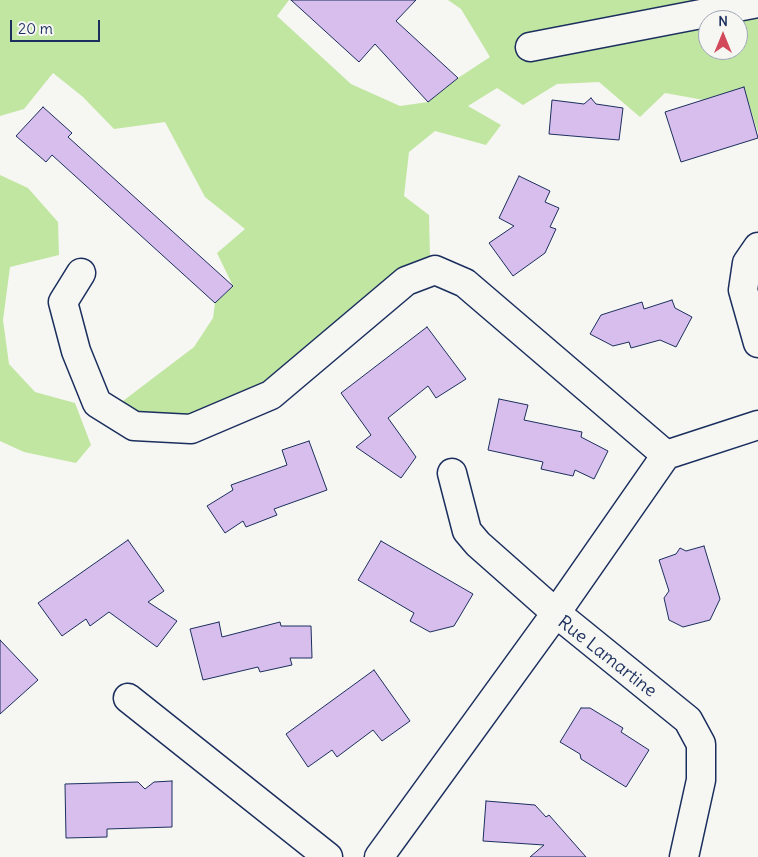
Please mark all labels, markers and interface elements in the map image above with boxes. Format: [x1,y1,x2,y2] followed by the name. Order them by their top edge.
[12,10,102,42] scale bar
[698,10,748,60] north arrow
[718,12,728,30] text: N
[18,19,53,38] text: 20 m
[553,612,661,702] street label: Rue Lamartine

